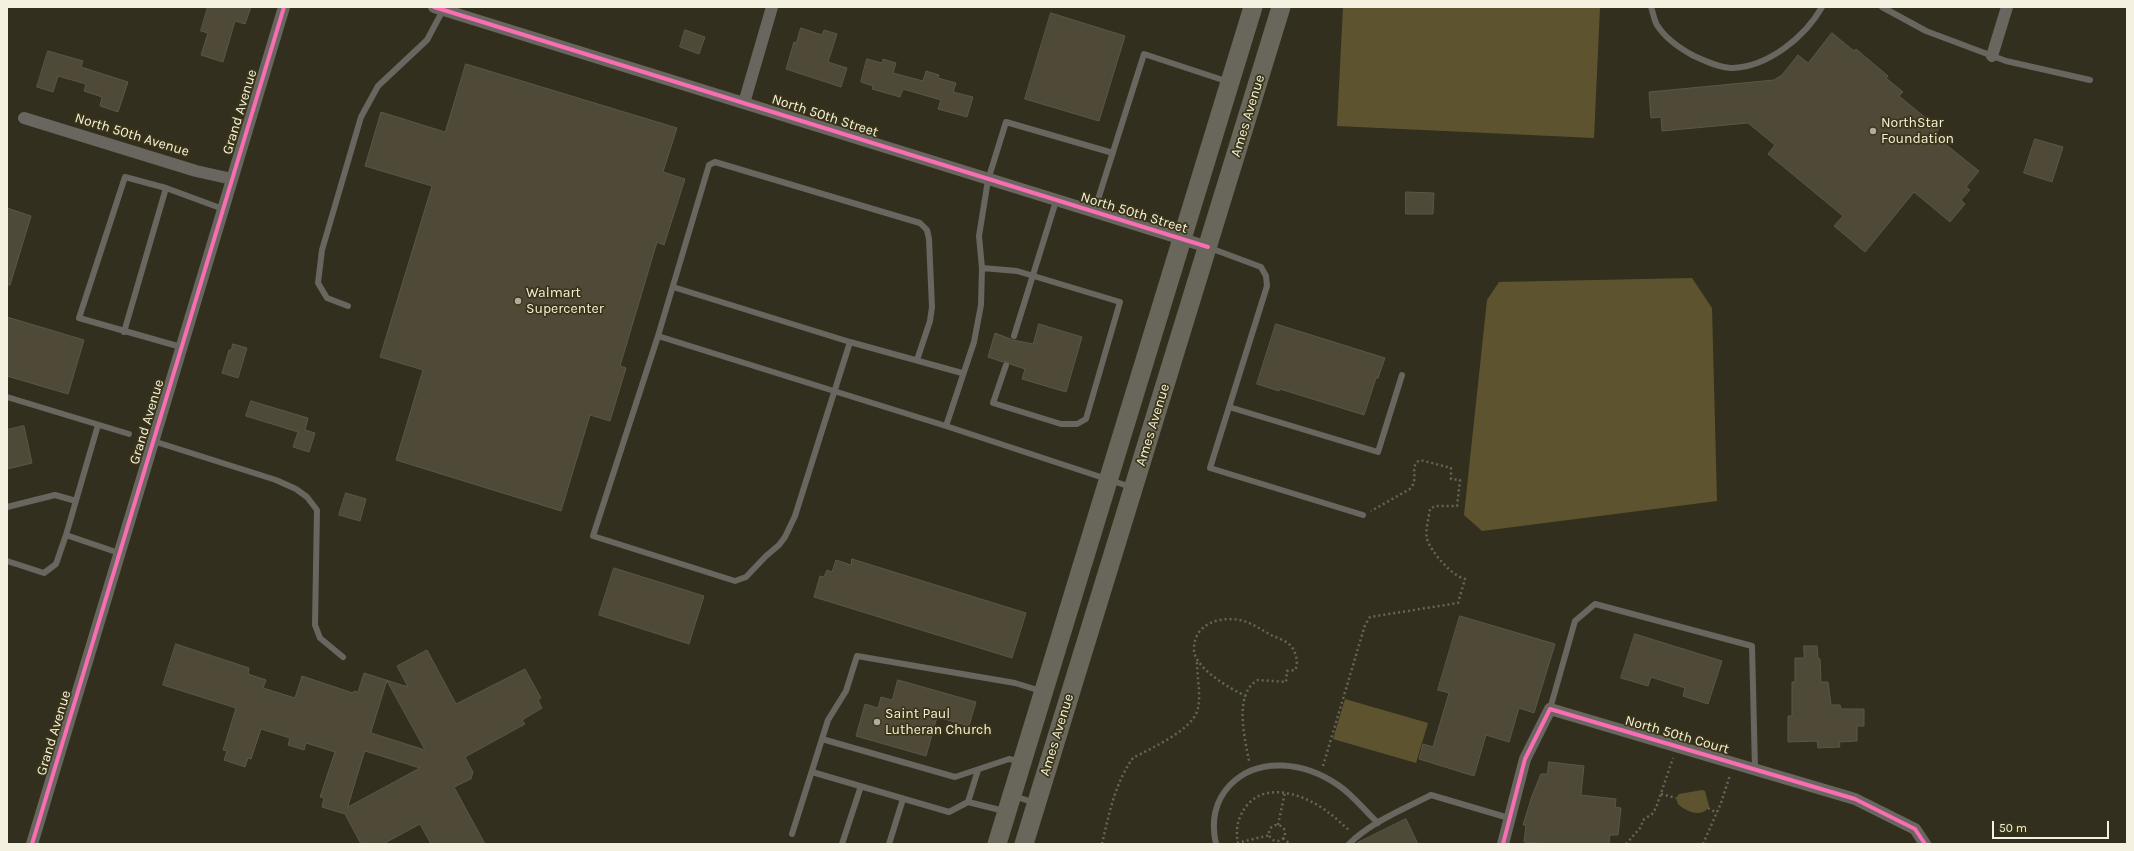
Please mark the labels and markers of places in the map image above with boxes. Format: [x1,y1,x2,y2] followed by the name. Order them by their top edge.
[1881,115,1954,148] place label: NorthStar Foundation
[1868,126,1878,136] marker: NorthStar Foundation
[526,285,604,318] place label: Walmart Supercenter
[513,296,523,306] marker: Walmart Supercenter
[885,706,992,738] place label: Saint Paul Lutheran Church
[872,717,882,727] marker: Saint Paul Lutheran Church

